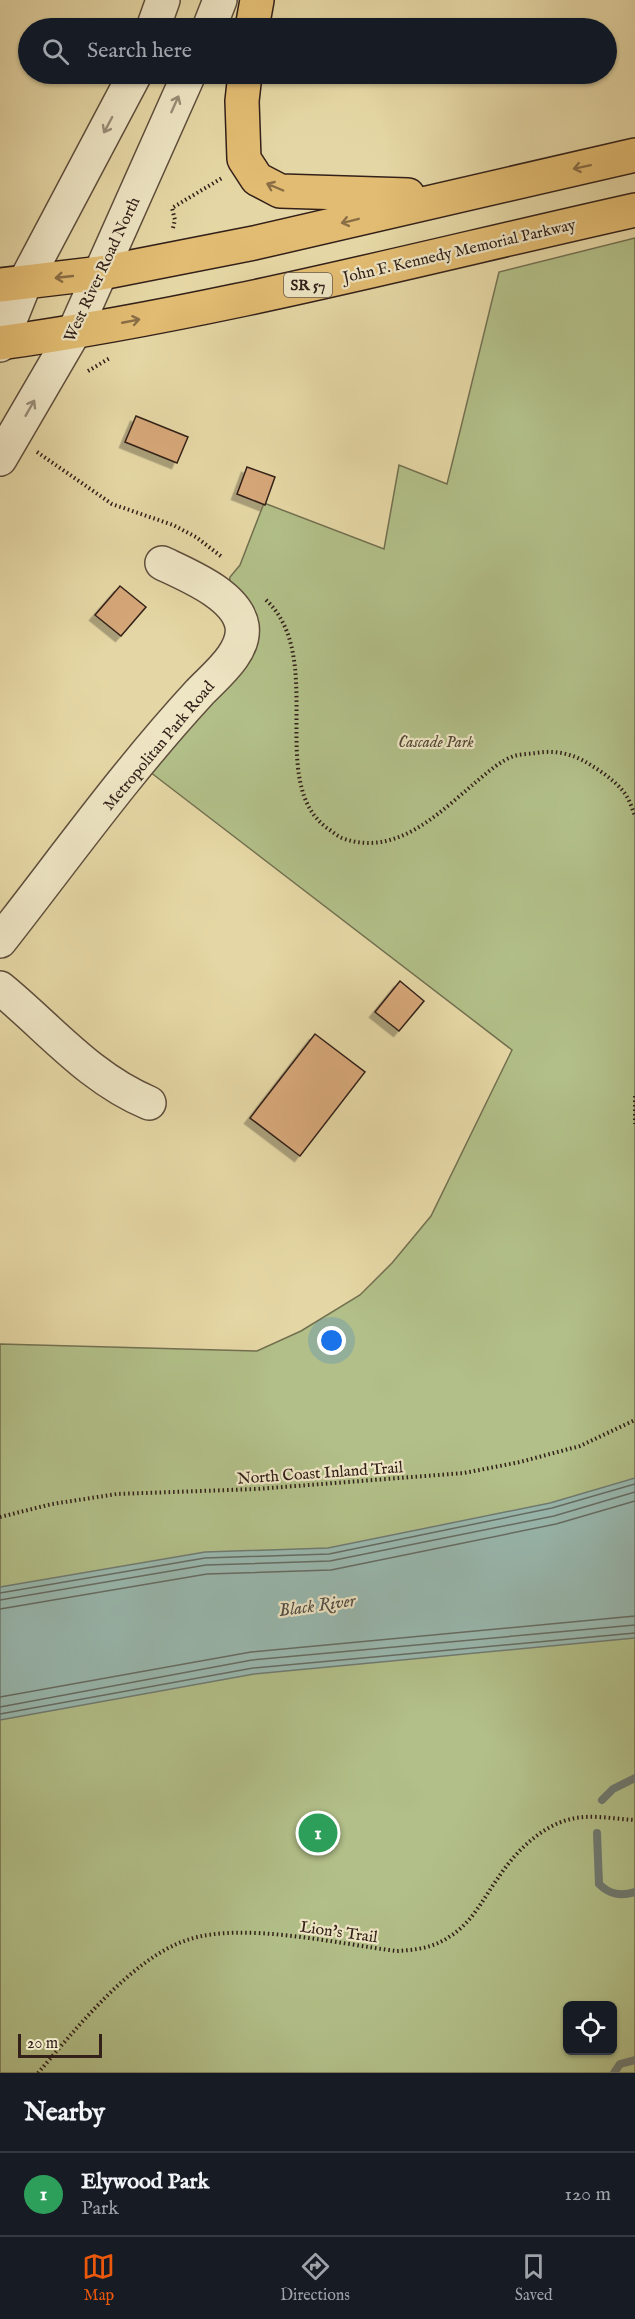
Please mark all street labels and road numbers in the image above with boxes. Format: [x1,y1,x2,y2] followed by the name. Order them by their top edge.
[60,194,145,346] street label: West River Road North
[339,215,578,289] street label: John F. Kennedy Memorial Parkway
[284,273,332,297] road number: SR 57
[100,677,220,815] street label: Metropolitan Park Road
[237,1458,404,1490] street label: North Coast Inland Trail
[299,1918,379,1948] street label: Lion's Trail

